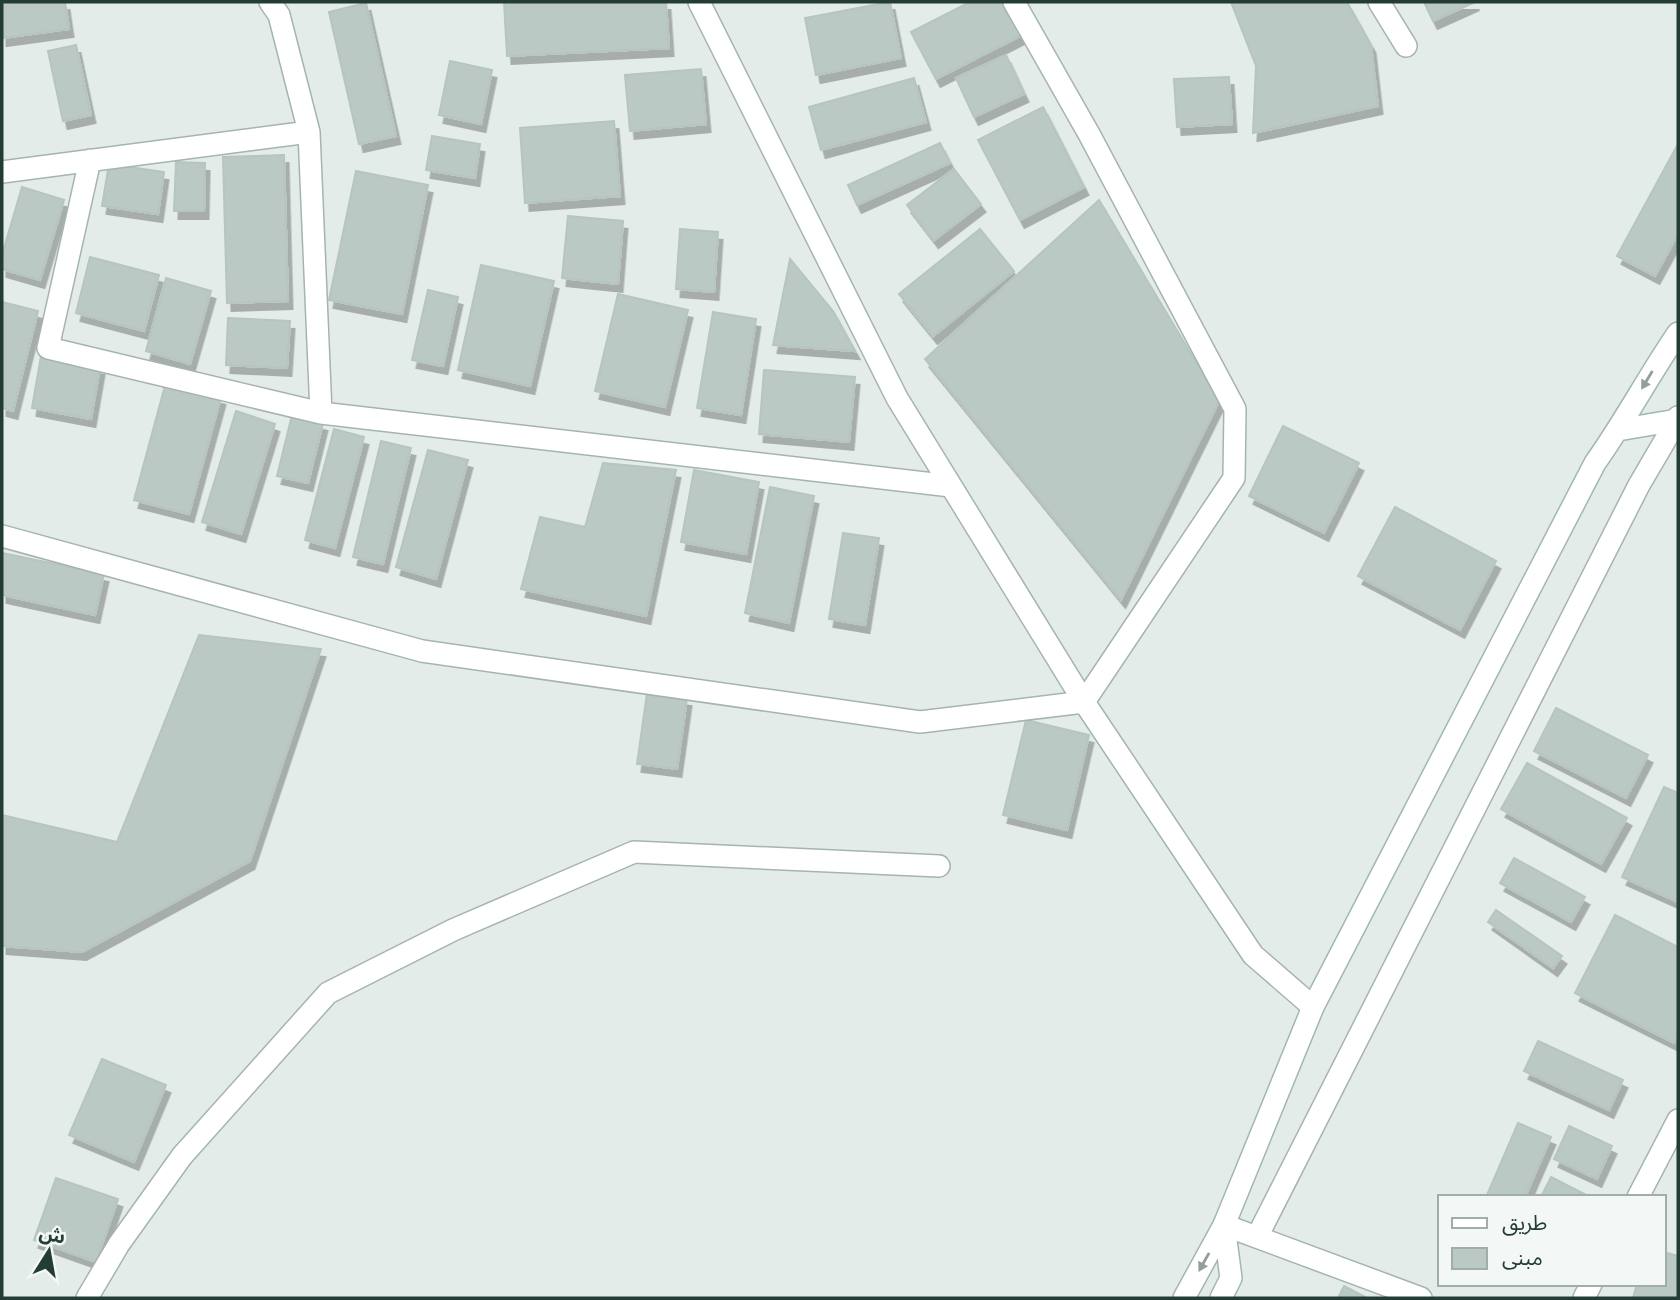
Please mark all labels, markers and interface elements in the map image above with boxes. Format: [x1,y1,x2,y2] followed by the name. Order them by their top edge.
[1640,371,1653,390] one-way arrow
[1438,1195,1666,1286] legend
[1502,1209,1547,1237] text: طريق
[14,1216,84,1286] north arrow
[37,1220,67,1250] text: ش
[1502,1244,1543,1272] text: مبنى
[1198,1252,1210,1271] one-way arrow

